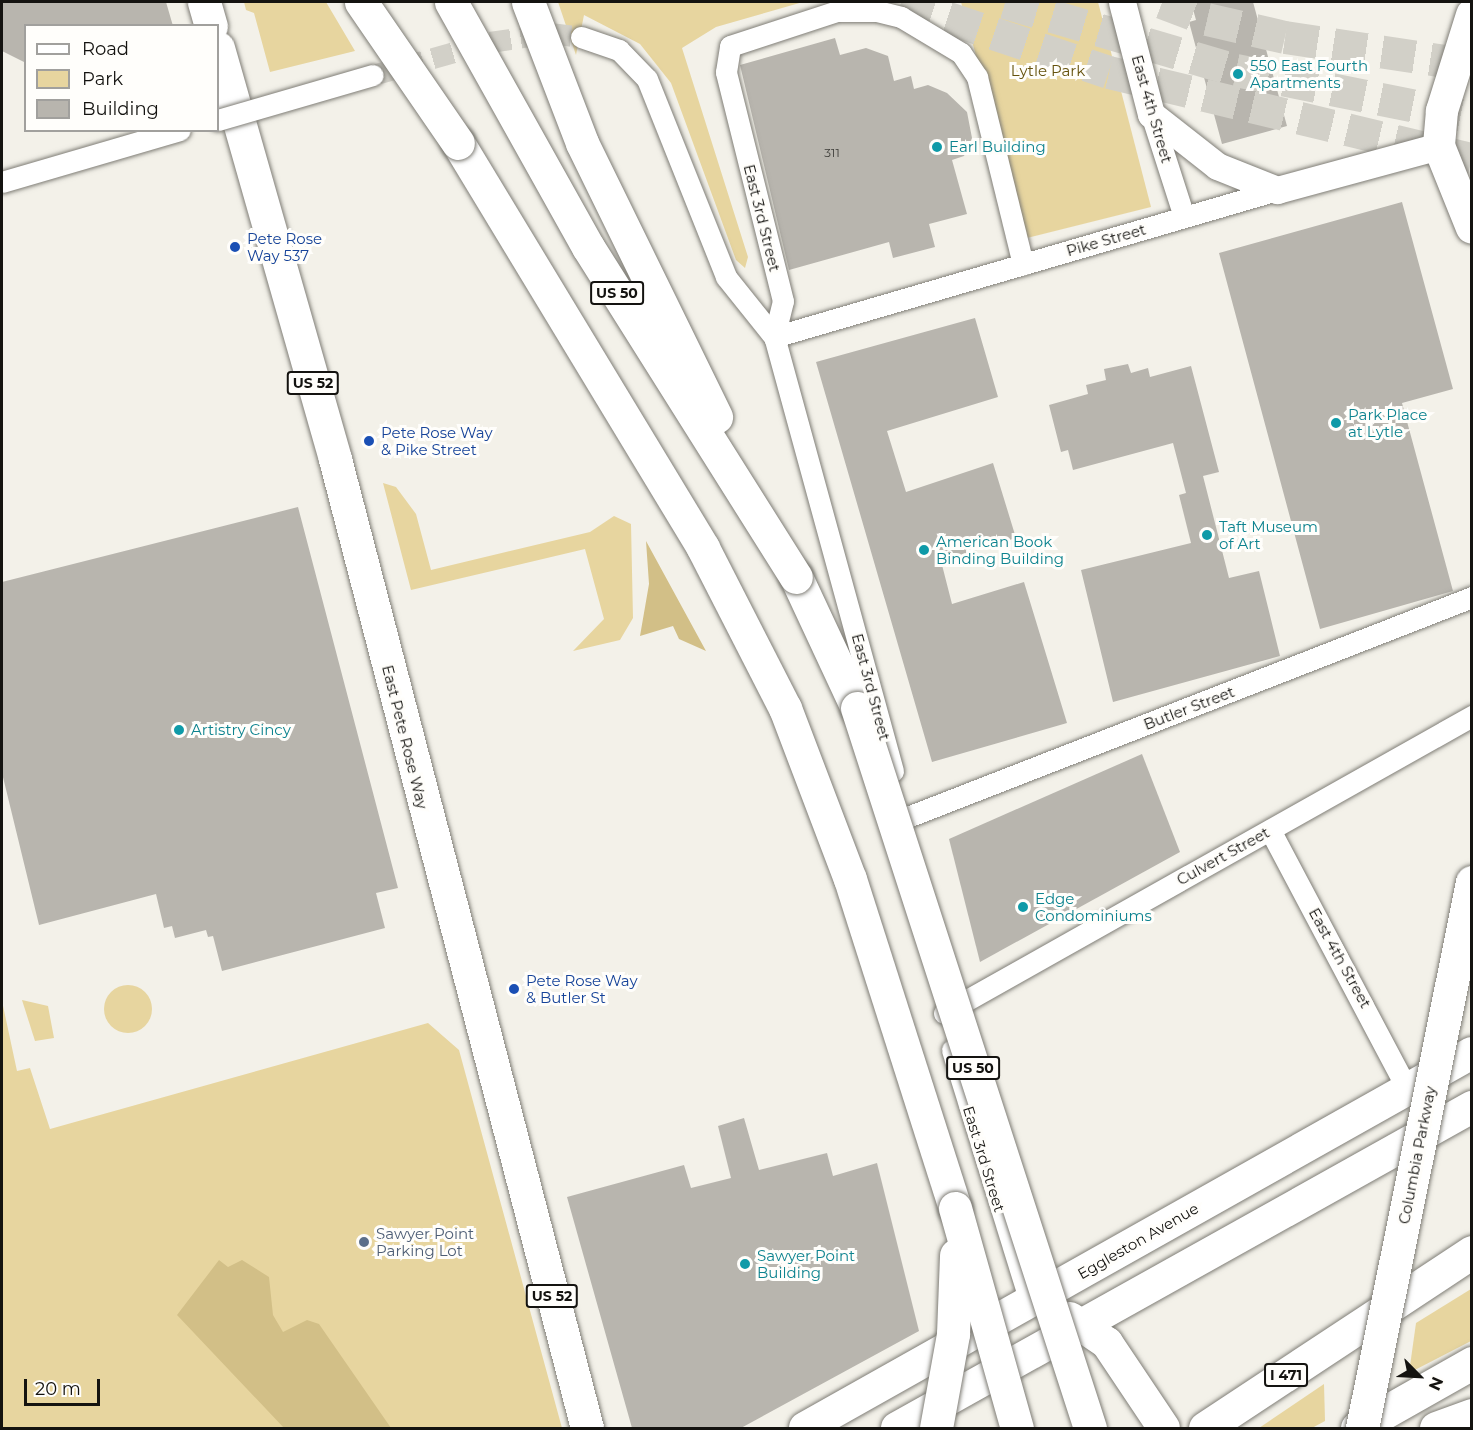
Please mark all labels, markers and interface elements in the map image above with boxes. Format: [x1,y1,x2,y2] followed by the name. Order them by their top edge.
[24,24,219,132] legend
[82,38,129,60] text: Road
[1128,53,1176,165] street label: East 4th Street
[1250,56,1368,91] place label: 550 East Fourth Apartments
[1011,62,1085,80] park label: Lytle Park
[1231,67,1245,81] marker: 550 East Fourth Apartments
[82,68,123,90] text: Park
[82,98,159,120] text: Building
[949,138,1046,156] place label: Earl Building
[930,140,944,154] marker: Earl Building
[824,146,840,160] house number: 311
[740,163,784,273] street label: East 3rd Street
[1064,220,1148,260] street label: Pike Street
[247,229,322,264] place label: Pete Rose Way 537
[228,240,242,254] marker: Pete Rose Way 537
[590,282,644,304] road number: US 50
[286,372,340,394] road number: US 52
[1348,405,1427,440] place label: Park Place at Lytle
[1329,416,1343,430] marker: Park Place at Lytle
[381,423,493,458] place label: Pete Rose Way & Pike Street
[362,434,376,448] marker: Pete Rose Way & Pike Street
[1219,517,1318,552] place label: Taft Museum of Art
[1200,528,1214,542] marker: Taft Museum of Art
[936,532,1064,567] place label: American Book Binding Building
[917,543,931,557] marker: American Book Binding Building
[848,632,894,742] street label: East 3rd Street
[378,663,432,811] street label: East Pete Rose Way
[1141,682,1237,734] street label: Butler Street
[191,721,291,739] place label: Artistry Cincy
[172,723,186,737] marker: Artistry Cincy
[1174,823,1272,889] street label: Culvert Street
[1035,889,1152,924] place label: Edge Condominiums
[1016,900,1030,914] marker: Edge Condominiums
[1305,905,1375,1011] street label: East 4th Street
[526,971,638,1006] place label: Pete Rose Way & Butler St
[507,982,521,996] marker: Pete Rose Way & Butler St
[946,1057,1000,1079] road number: US 50
[1395,1084,1439,1226] street label: Columbia Parkway
[959,1104,1009,1214] street label: East 3rd Street
[1074,1199,1202,1283] street label: Eggleston Avenue
[376,1224,474,1259] place label: Sawyer Point Parking Lot
[357,1235,371,1249] marker: Sawyer Point Parking Lot
[757,1246,855,1281] place label: Sawyer Point Building
[738,1257,752,1271] marker: Sawyer Point Building
[525,1285,579,1307] road number: US 52
[1389,1346,1449,1406] north arrow
[1264,1364,1308,1386] road number: I 471
[27,1367,104,1405] scale bar
[1425,1374,1447,1393] text: N
[35,1378,81,1400] text: 20 m

